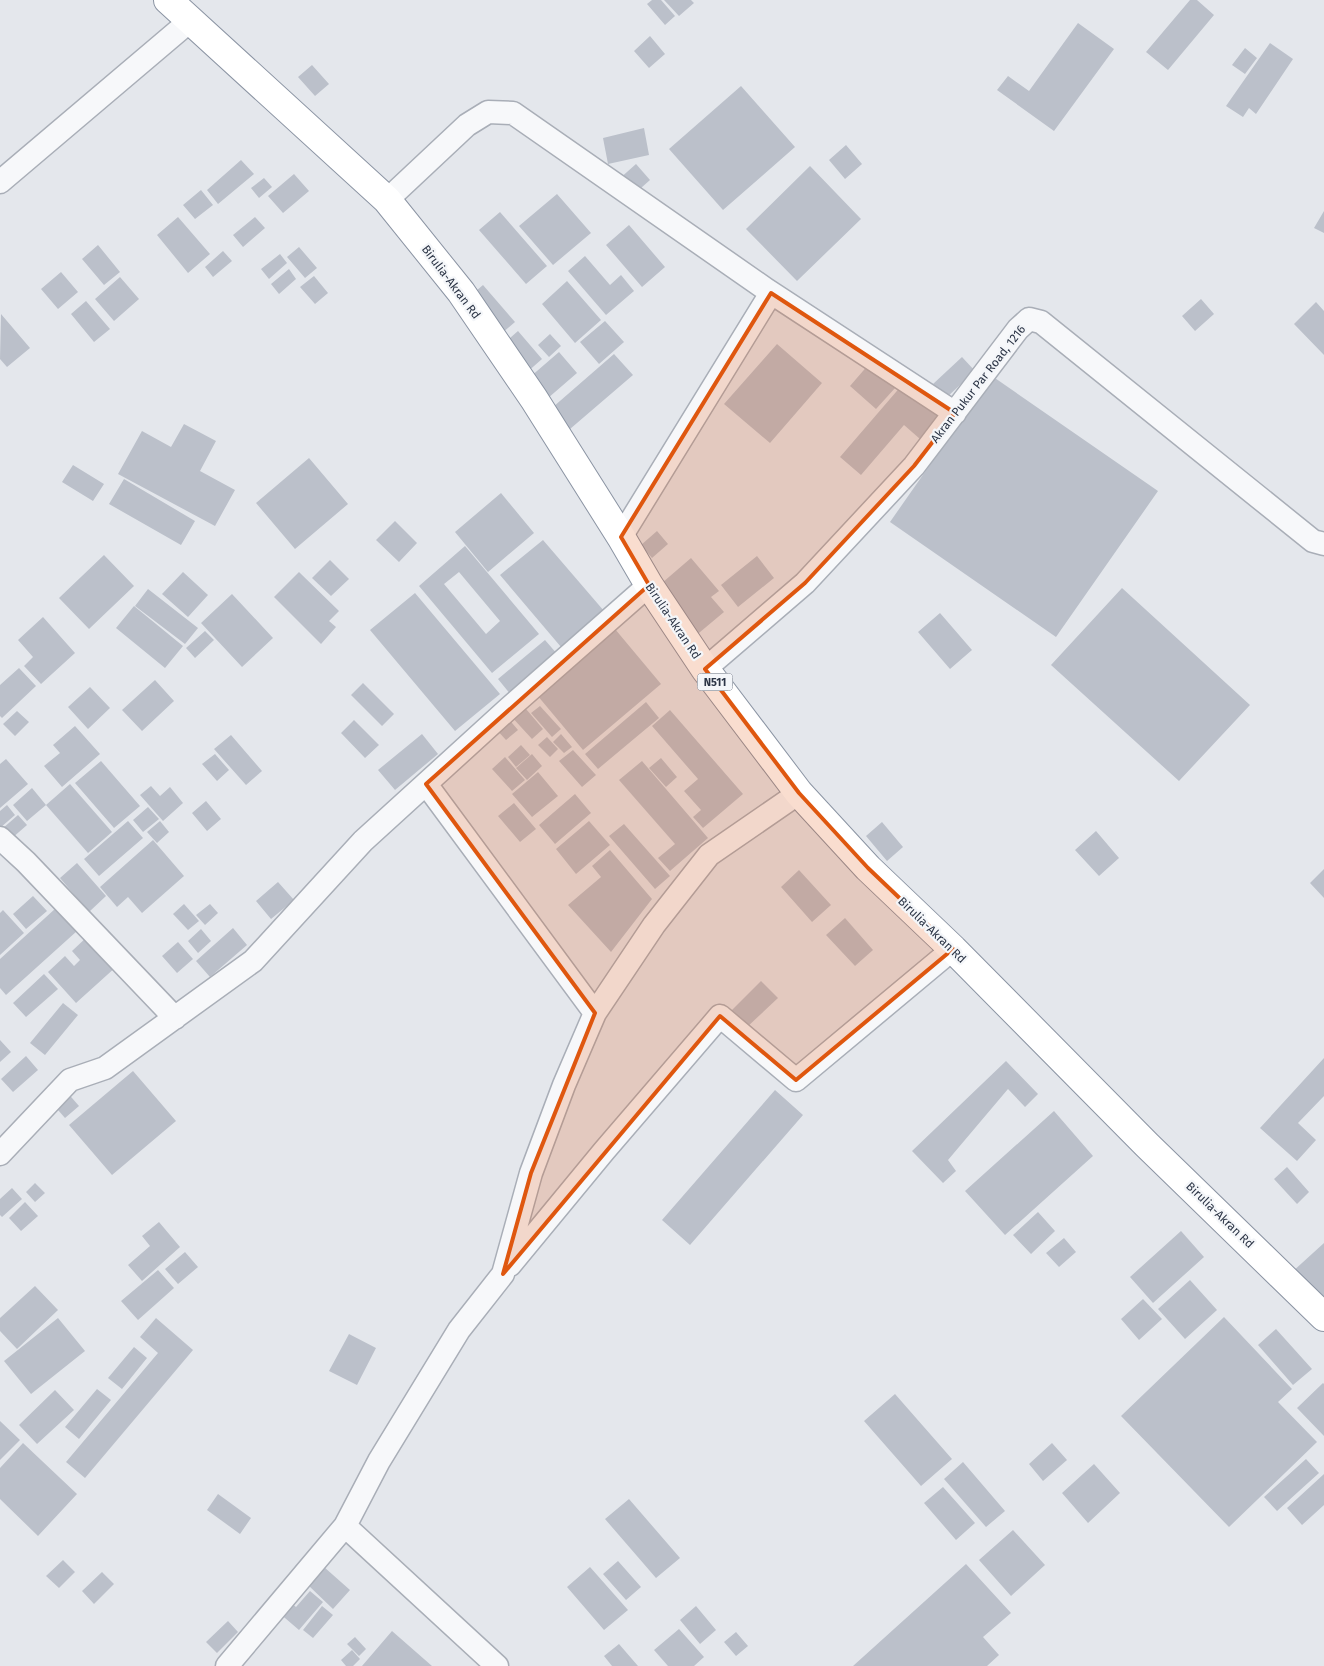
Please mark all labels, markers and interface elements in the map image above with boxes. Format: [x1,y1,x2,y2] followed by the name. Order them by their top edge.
[419,242,483,322] street label: Birulia-Akran Rd
[928,322,1028,446] street label: Akran Pukur Par Road, 1216
[642,580,704,662] street label: Birulia-Akran Rd
[698,674,732,690] road number: N511
[895,894,969,966] street label: Birulia-Akran Rd
[1183,1179,1257,1251] street label: Birulia-Akran Rd

